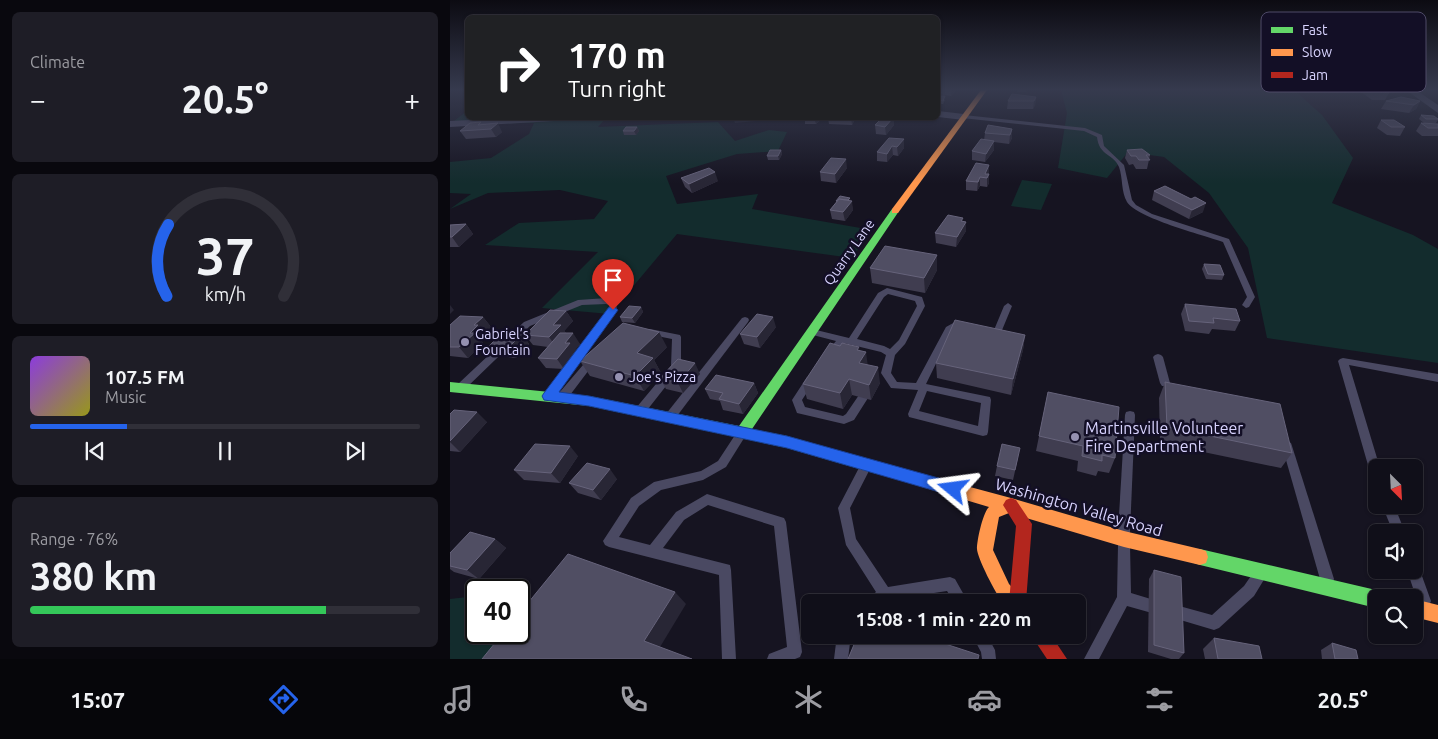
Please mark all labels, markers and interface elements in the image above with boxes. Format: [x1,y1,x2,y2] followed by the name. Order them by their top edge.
[1261,12,1426,92] legend
[1302,22,1328,38] text: Fast
[485,35,550,100] icon: right
[568,35,666,75] text: 170 m
[1302,44,1332,60] text: Slow
[30,53,85,71] text: Climate
[1302,67,1328,83] text: Jam
[568,76,666,101] text: Turn right
[181,78,269,120] text: 20.5°
[30,84,46,115] text: −
[404,84,420,115] text: +
[820,216,878,288] street label: Quarry Lane
[196,227,254,285] text: 37
[592,259,634,310] pin
[599,266,627,294] icon: arrive
[204,284,246,304] text: km/h
[475,326,531,358] place label: Gabriel’s Fountain
[459,336,471,348] marker: Gabriel’s Fountain
[105,366,185,388] text: 107.5 FM
[629,369,696,385] place label: Joe's Pizza
[613,371,625,383] marker: Joe's Pizza
[105,388,146,406] text: Music
[1085,419,1243,455] place label: Martinsville Volunteer Fire Department
[1069,431,1081,443] marker: Martinsville Volunteer Fire Department
[81,437,109,465] icon: previous
[211,437,239,465] icon: pause
[341,437,369,465] icon: next
[1368,459,1422,514] north arrow
[1368,459,1423,644] map controls
[926,462,978,514] position arrow
[993,475,1165,539] street label: Washington Valley Road
[1368,524,1423,579] button: sound
[30,530,118,548] text: Range · 76%
[30,555,157,597] text: 380 km
[465,579,530,644] speed limit sign: 40
[1368,589,1423,644] button: search
[856,608,1031,630] text: 15:08 · 1 min · 220 m
[266,682,301,717] icon: directions
[441,682,476,717] icon: music
[616,682,651,717] icon: phone
[791,682,826,717] icon: climate
[967,682,1002,717] icon: car
[1142,682,1177,717] icon: filters
[70,687,125,712] text: 15:07
[1317,687,1368,712] text: 20.5°

